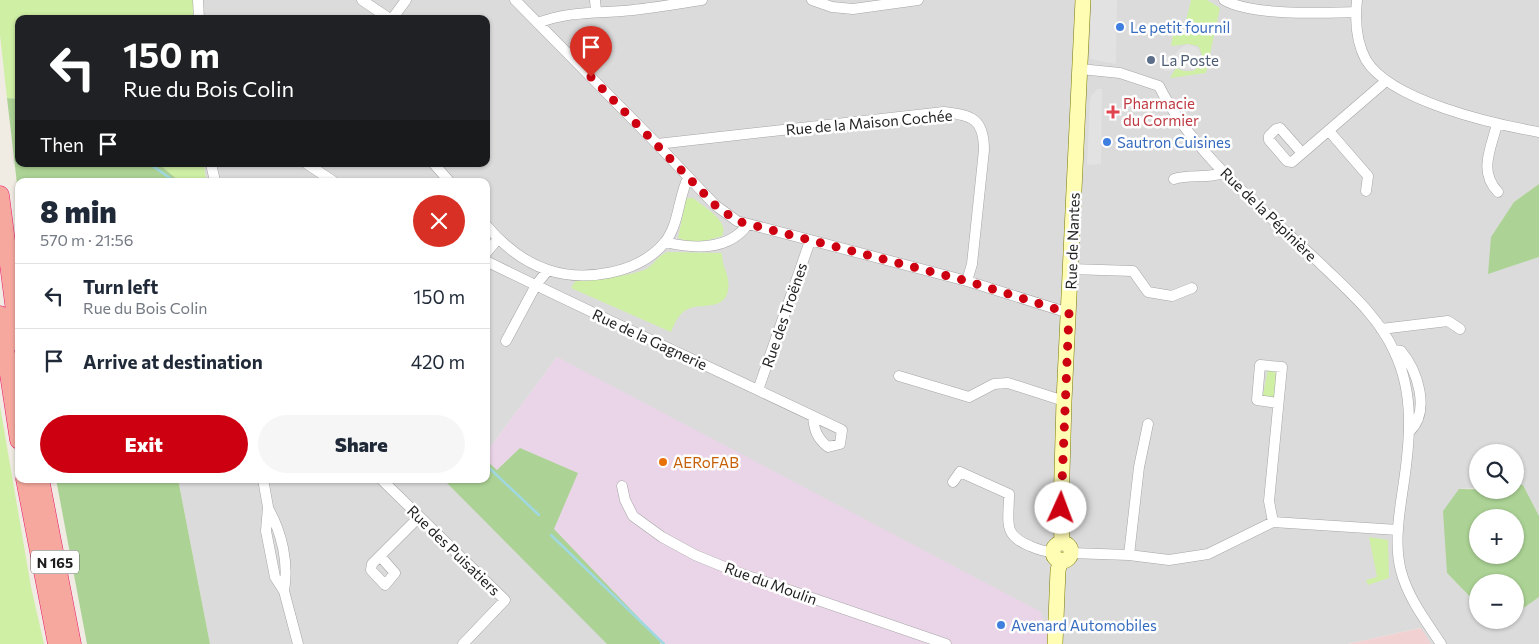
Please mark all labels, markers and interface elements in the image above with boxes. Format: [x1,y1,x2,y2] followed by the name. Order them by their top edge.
[1130,18,1230,36] place label: Le petit fournil
[1114,21,1126,33] marker: Le petit fournil
[570,26,612,77] pin
[123,32,220,75] text: 150 m
[577,33,605,61] icon: arrive
[40,35,105,100] icon: left
[1161,51,1219,69] place label: La Poste
[1145,54,1157,66] marker: La Poste
[123,75,294,102] text: Rue du Bois Colin
[1123,94,1199,129] place label: Pharmacie du Cormier
[785,106,953,138] street label: Rue de la Maison Cochée
[1107,106,1119,118] marker: Pharmacie du Cormier
[94,130,122,158] icon: arrive
[40,133,84,156] text: Then
[1117,133,1231,151] place label: Sautron Cuisines
[1101,136,1113,148] marker: Sautron Cuisines
[1217,163,1321,265] street label: Rue de la Pépinière
[40,192,117,229] text: 8 min
[1061,192,1083,290] street label: Rue de Nantes
[413,195,465,247] button: close
[40,230,133,249] text: 570 m · 21:56
[758,260,810,370] street label: Rue des Troënes
[83,275,158,298] text: Turn left
[40,282,68,310] icon: left
[413,285,465,308] text: 150 m
[83,298,208,317] text: Rue du Bois Colin
[590,305,710,373] street label: Rue de la Gagnerie
[40,347,68,375] icon: arrive
[83,350,263,373] text: Arrive at destination
[411,350,465,373] text: 420 m
[40,415,248,473] button: Exit
[258,415,465,473] button: Share
[1469,444,1524,629] map controls
[1469,444,1524,499] button: search
[673,453,739,471] place label: AERoFAB
[657,456,669,468] marker: AERoFAB
[1034,481,1086,533] position arrow
[404,501,504,599] street label: Rue des Puisatiers
[1469,509,1524,564] button: +
[31,550,79,574] road number: N 165
[722,558,820,608] street label: Rue du Moulin
[1469,574,1524,629] button: −
[1011,616,1157,634] place label: Avenard Automobiles
[995,619,1007,631] marker: Avenard Automobiles

